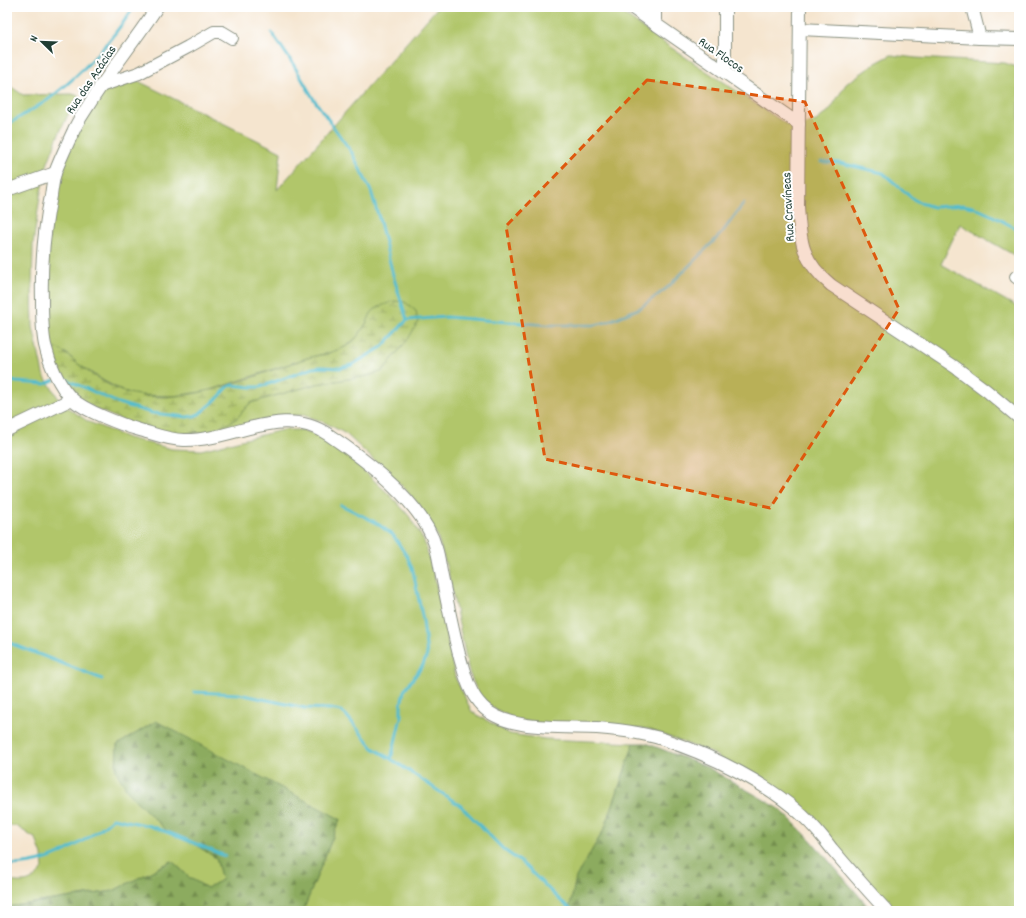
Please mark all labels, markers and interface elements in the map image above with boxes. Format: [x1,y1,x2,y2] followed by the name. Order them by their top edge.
[22,22,62,62] north arrow
[26,33,43,45] text: N
[694,33,747,79] street label: Rua Flocos
[62,42,122,119] street label: Rua das Acácias
[778,172,801,242] street label: Rua Cravíneas

